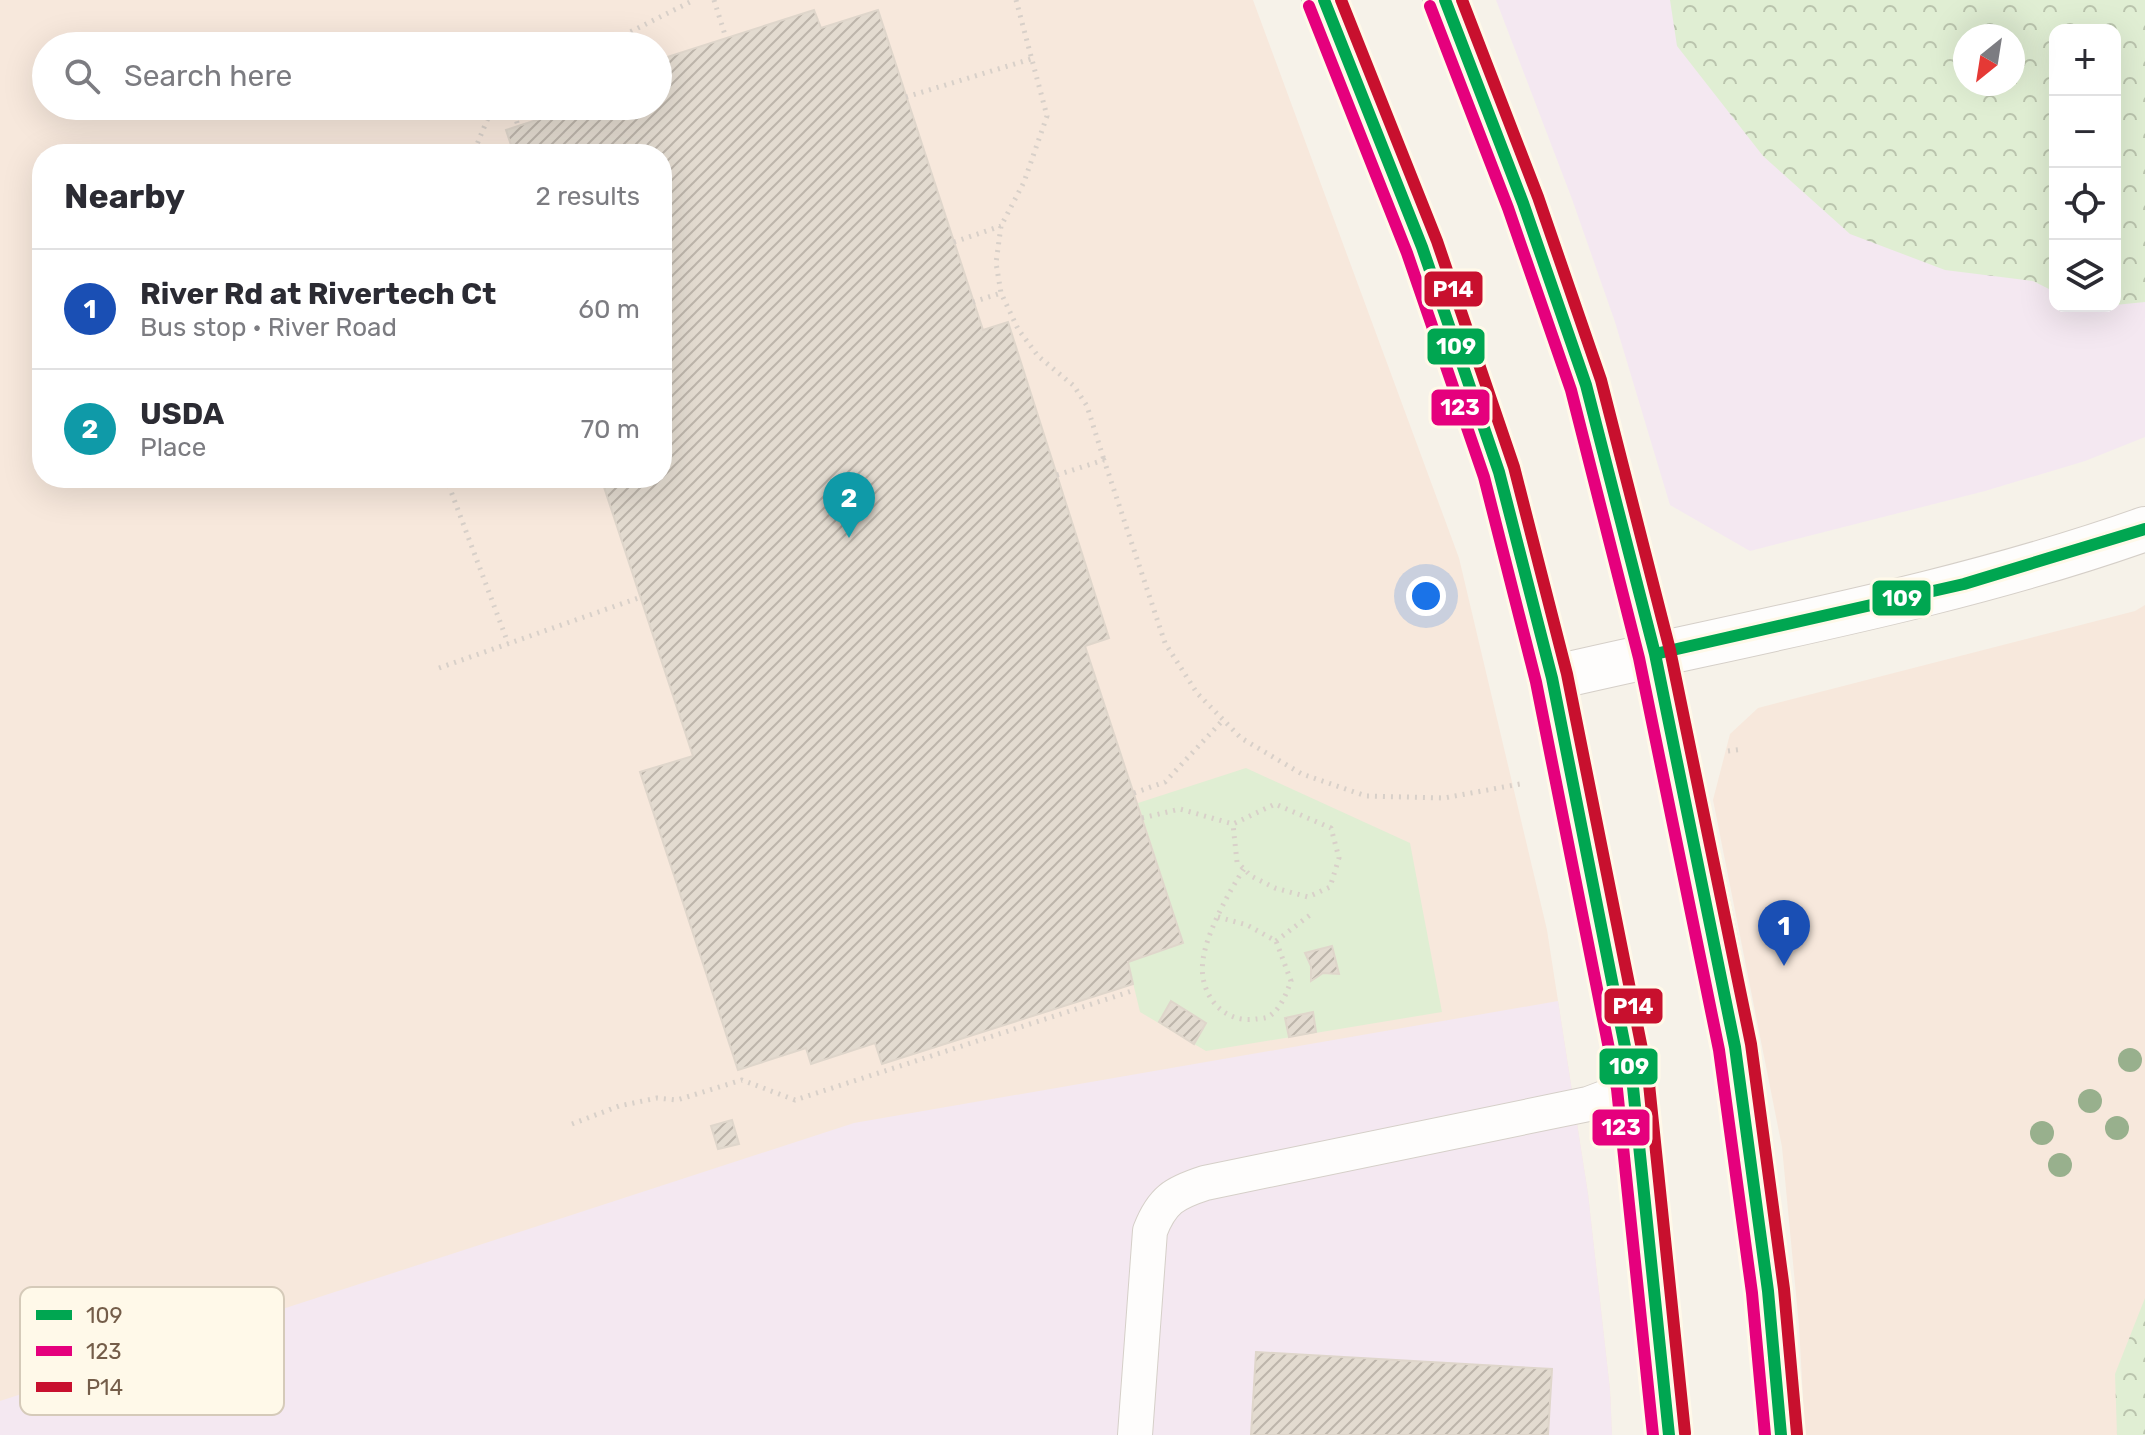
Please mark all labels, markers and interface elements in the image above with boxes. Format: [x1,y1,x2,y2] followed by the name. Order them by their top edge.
[1953,24,2025,96] north arrow
[2049,24,2121,312] map controls
[2049,24,2121,96] button: +
[32,32,672,120] search box
[60,54,104,98] icon: search
[124,58,292,94] text: Search here
[2049,96,2121,168] button: −
[2049,168,2121,240] button: locate
[64,176,185,217] text: Nearby
[536,181,640,212] text: 2 results
[2049,240,2121,312] button: layers
[1423,270,1484,308] line badge: P14
[140,276,496,312] text: River Rd at Rivertech Ct
[1433,276,1473,303] text: P14
[84,294,96,325] text: 1
[578,294,640,325] text: 60 m
[140,312,397,343] text: Bus stop · River Road
[1426,327,1486,366] line badge: 109
[1436,333,1476,360] text: 109
[1430,388,1491,427] line badge: 123
[1440,394,1480,421] text: 123
[140,396,224,432] text: USDA
[82,414,98,445] text: 2
[581,414,640,445] text: 70 m
[140,432,206,463] text: Place
[823,472,875,538] pin: 2
[1406,576,1446,616] your location
[1871,579,1932,617] line badge: 109
[1882,585,1922,612] text: 109
[1758,900,1810,966] pin: 1
[1603,987,1664,1025] line badge: P14
[1613,993,1653,1020] text: P14
[1598,1047,1659,1086] line badge: 109
[1609,1053,1649,1080] text: 109
[1591,1108,1651,1147] line badge: 123
[1601,1114,1641,1141] text: 123
[20,1287,284,1415] legend
[86,1302,122,1329] text: 109
[86,1338,122,1365] text: 123
[86,1374,123,1401] text: P14

